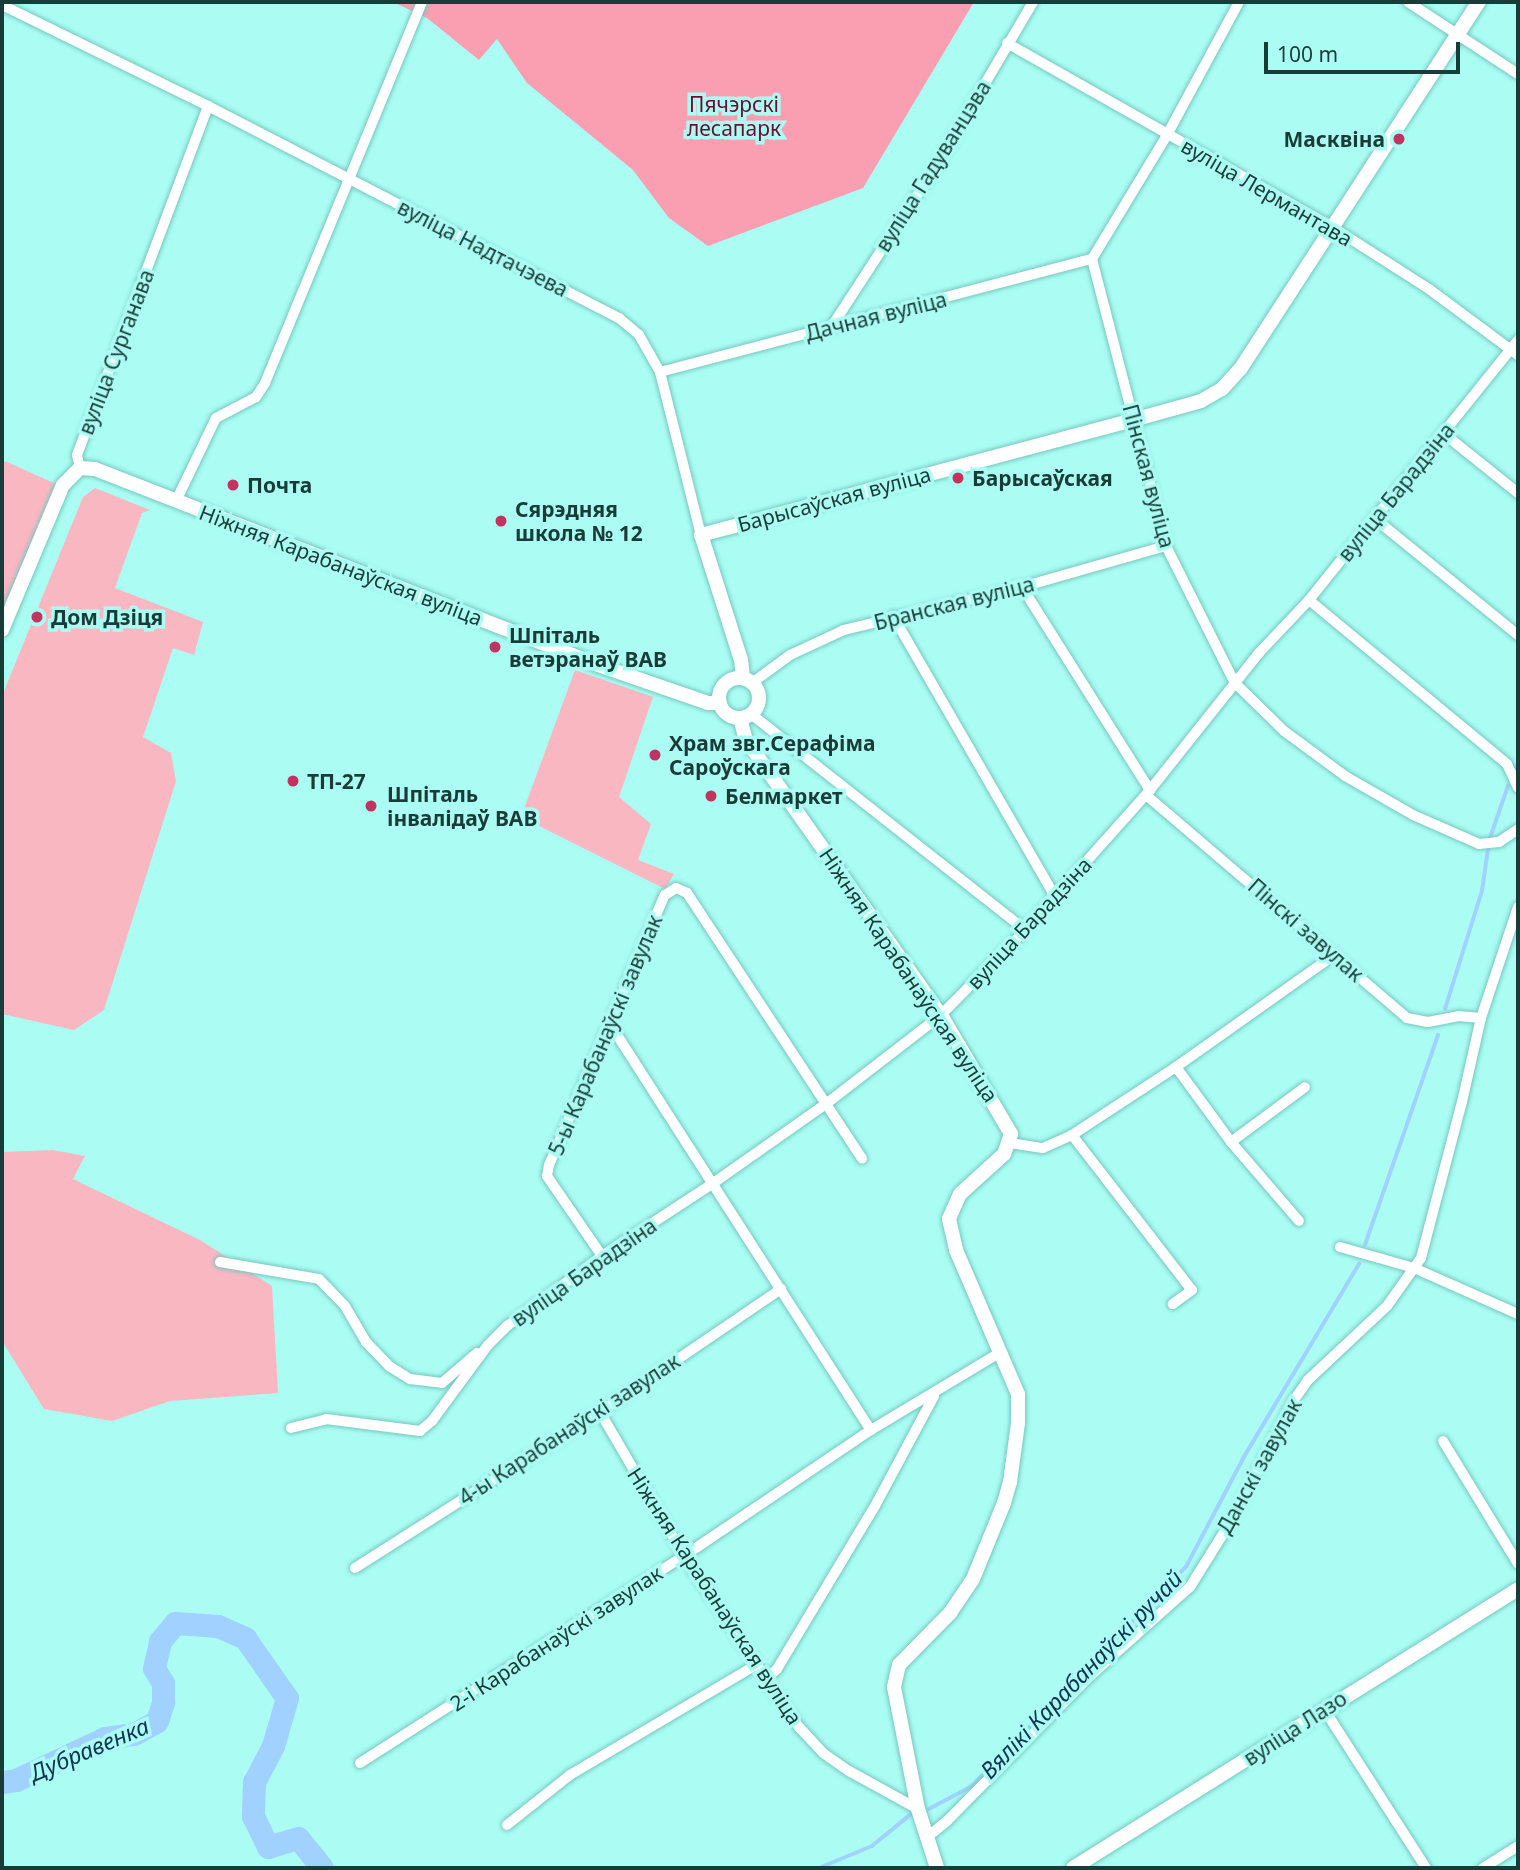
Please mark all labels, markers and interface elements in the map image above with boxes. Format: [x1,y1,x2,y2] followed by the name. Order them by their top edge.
[1268,28,1464,72] scale bar
[1277,40,1338,68] text: 100 m
[870,76,996,256] street label: вуліца Гадуванцэва
[687,91,781,141] park label: Пячэрскі лесапарк
[1283,126,1385,152] place label: Масквіна
[1391,131,1407,147] marker: Масквіна
[1177,133,1357,251] street label: вуліца Лермантава
[394,194,572,302] street label: вуліца Надтачэева
[73,266,159,438] street label: вуліца Сурганава
[803,286,949,346] street label: Дачная вуліца
[1118,401,1180,551] street label: Пінская вуліца
[1332,418,1460,566] street label: вуліца Барадзіна
[735,461,933,537] street label: Барысаўская вуліца
[972,465,1113,491] place label: Барысаўская
[950,470,966,486] marker: Барысаўская
[247,472,312,498] place label: Почта
[225,477,241,493] marker: Почта
[515,496,643,546] place label: Сярэдняя школа № 12
[196,499,486,631] street label: Ніжняя Карабанаўская вуліца
[493,513,509,529] marker: Сярэдняя школа № 12
[871,571,1037,635] street label: Бранская вуліца
[51,604,163,630] place label: Дом Дзіця
[29,609,45,625] marker: Дом Дзіця
[509,622,667,672] place label: Шпіталь ветэранаў ВАВ
[487,639,503,655] marker: Шпіталь ветэранаў ВАВ
[669,730,875,780] place label: Храм звг.Серафіма Сароўскага
[647,747,663,763] marker: Храм звг.Серафіма Сароўскага
[307,768,366,794] place label: ТП-27
[285,773,301,789] marker: ТП-27
[387,781,537,831] place label: Шпіталь інвалідаў ВАВ
[725,783,843,809] place label: Белмаркет
[703,788,719,804] marker: Белмаркет
[361,796,381,816] marker: Шпіталь інвалідаў ВАВ
[814,843,1004,1107] street label: Ніжняя Карабанаўская вуліца
[961,852,1097,994] street label: вуліца Барадзіна
[1243,873,1369,987] street label: Пінскі завулак
[543,911,667,1159] street label: 5-ы Карабанаўскі завулак
[507,1213,661,1331] street label: вуліца Барадзіна
[454,1348,684,1510] street label: 4-ы Карабанаўскі завулак
[1211,1394,1307,1538] street label: Данскі завулак
[622,1463,808,1729] street label: Ніжняя Карабанаўская вуліца
[445,1560,667,1716] street label: 2-і Карабанаўскі завулак
[974,1564,1188,1784] water label: Вялікі Карабанаўскі ручай
[1239,1685,1351,1771] street label: вуліца Лазо
[25,1711,153,1787] water label: Дубравенка

